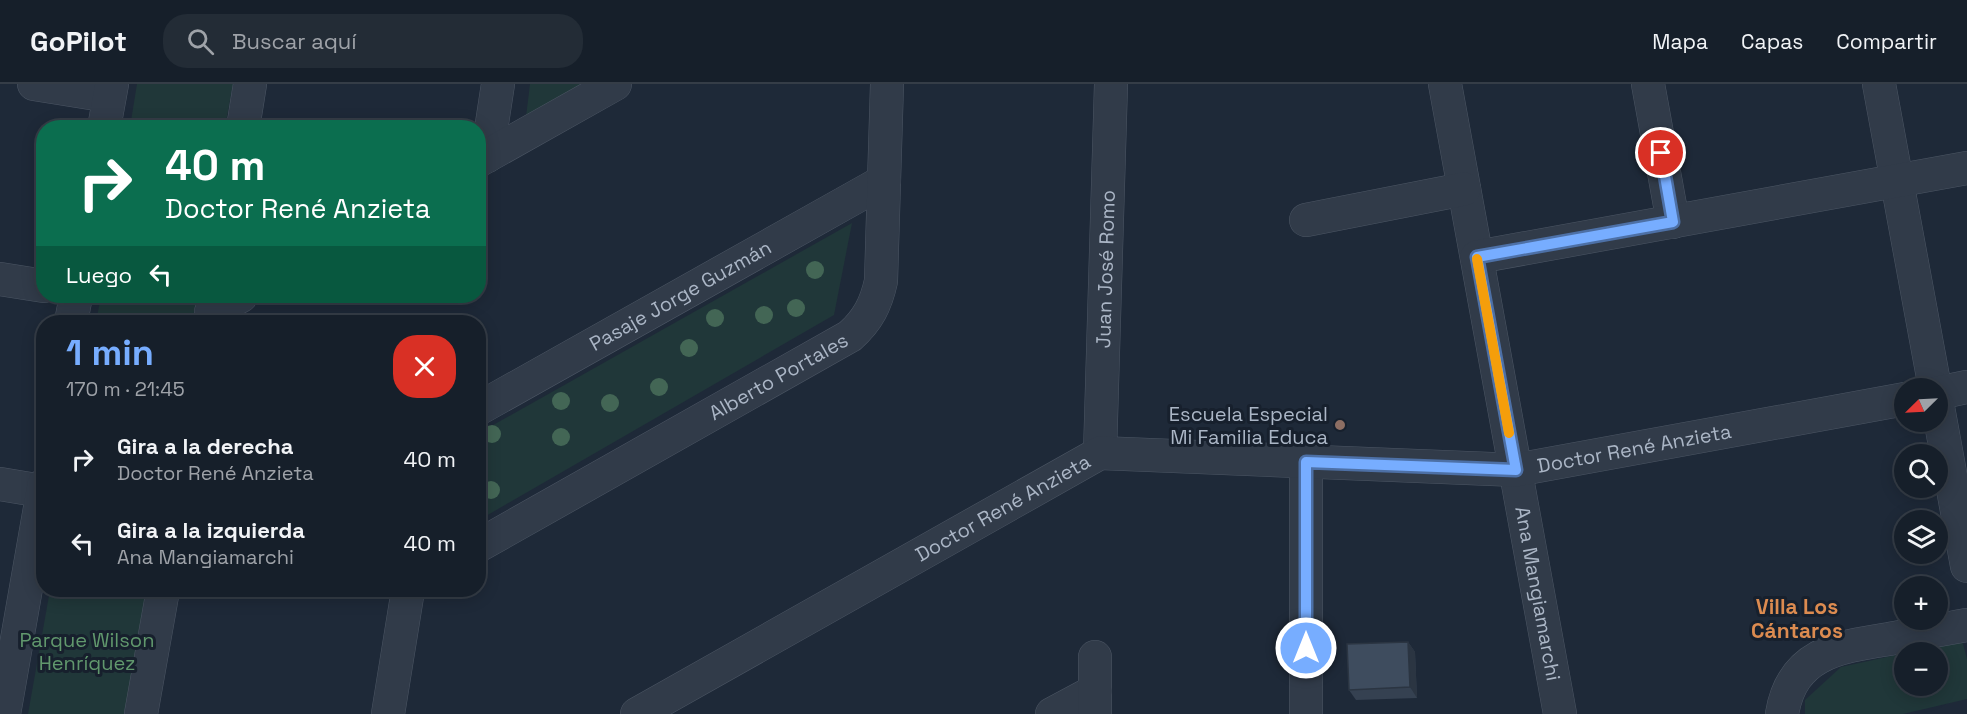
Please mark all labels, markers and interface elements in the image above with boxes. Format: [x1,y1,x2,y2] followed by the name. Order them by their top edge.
[163,14,583,68] search box
[30,23,127,59] text: GoPilot
[184,25,217,58] icon: search
[232,27,357,55] text: Buscar aquí
[1652,28,1708,55] text: Mapa
[1741,28,1803,55] text: Capas
[1836,28,1937,55] text: Compartir
[1635,127,1686,178] pin
[1644,136,1677,169] icon: arrive
[165,139,265,192] text: 40 m
[66,144,144,222] icon: right
[1090,190,1121,349] street label: Juan José Romo
[165,191,431,226] text: Doctor René Anzieta
[585,234,776,357] street label: Pasaje Jorge Guzmán
[144,258,177,291] icon: left
[66,261,132,289] text: Luego
[704,327,853,426] street label: Alberto Portales
[66,330,154,376] text: 1 min
[393,335,456,398] button: close
[66,376,185,402] text: 170 m · 21:45
[1894,378,1948,432] north arrow
[1894,378,1948,696] map controls
[1169,401,1328,450] place label: Escuela Especial Mi Familia Educa
[1333,418,1347,432] marker: Escuela Especial Mi Familia Educa
[1535,418,1733,479] street label: Doctor René Anzieta
[117,432,294,460] text: Gira a la derecha
[66,443,99,476] icon: right
[1894,444,1948,498] button: search
[404,445,456,473] text: 40 m
[911,448,1095,567] street label: Doctor René Anzieta
[117,460,314,486] text: Doctor René Anzieta
[1509,504,1567,683] street label: Ana Mangiamarchi
[1894,510,1948,564] button: layers
[117,516,305,544] text: Gira a la izquierda
[66,527,99,560] icon: left
[404,529,456,557] text: 40 m
[117,544,294,570] text: Ana Mangiamarchi
[1894,576,1948,630] button: +
[1751,593,1843,644] district label: Villa Los Cántaros
[1274,616,1338,680] position arrow
[20,627,154,676] park label: Parque Wilson Henríquez
[1894,642,1948,696] button: −

